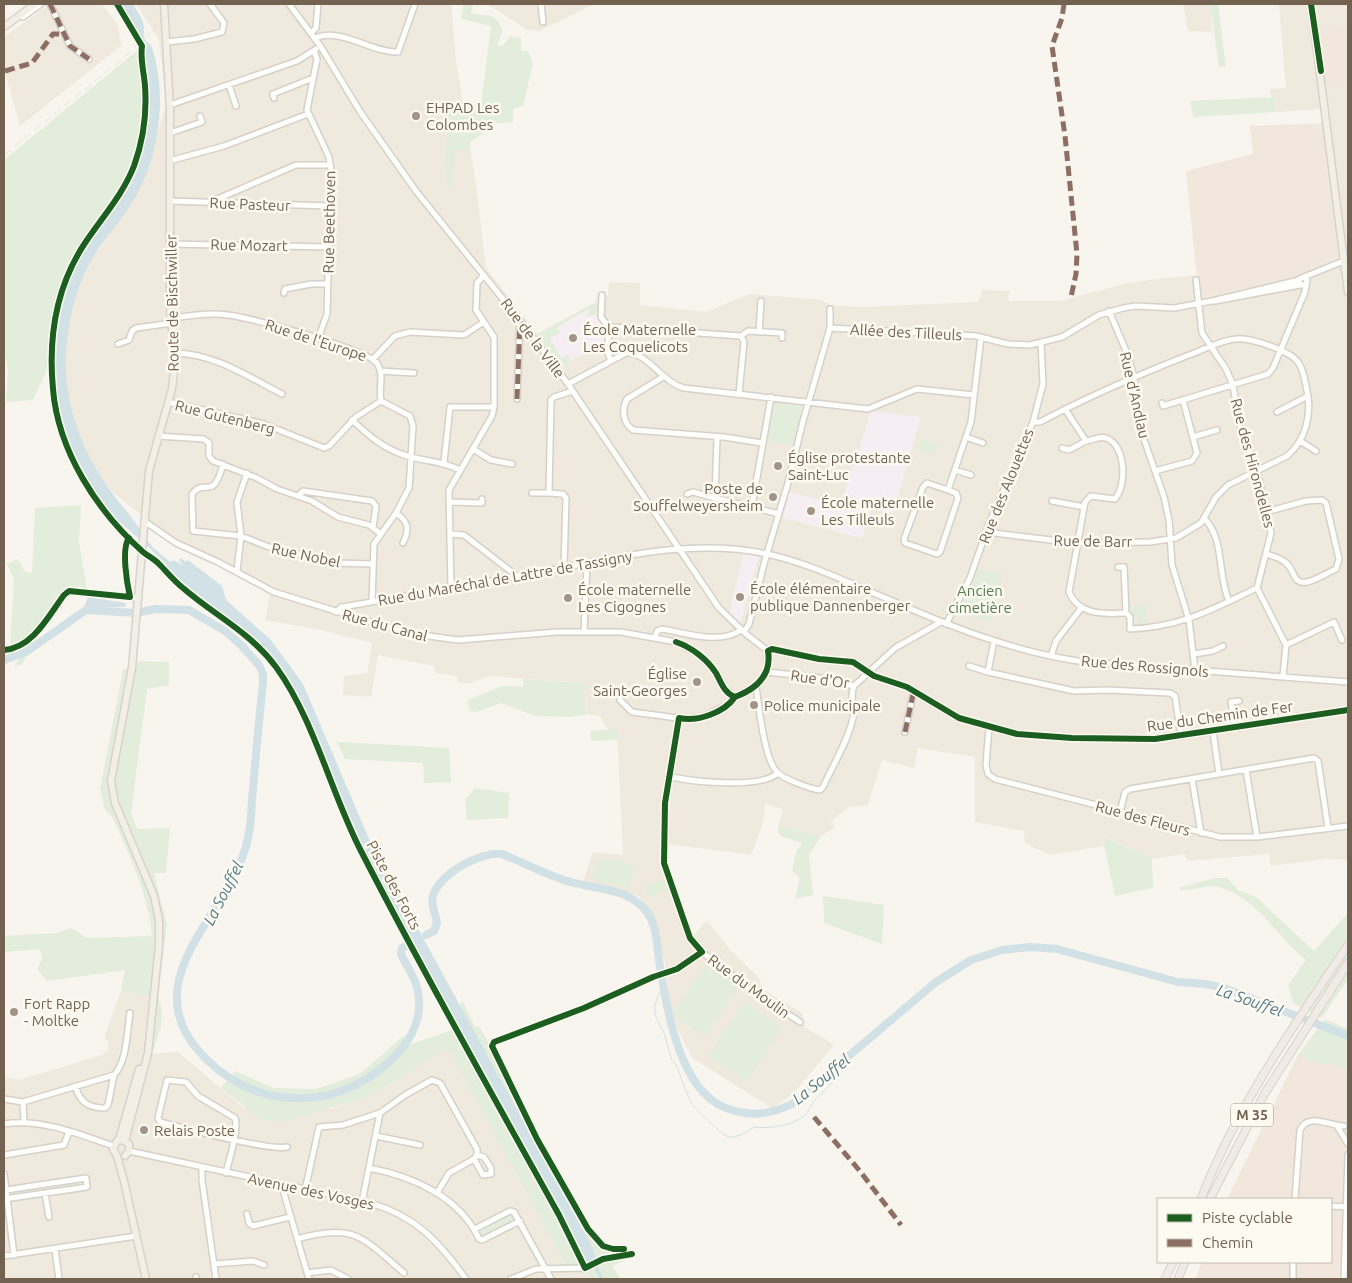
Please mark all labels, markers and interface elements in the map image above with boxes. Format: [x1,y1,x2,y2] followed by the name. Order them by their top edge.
[426,99,499,133] place label: EHPAD Les Colombes
[410,110,422,122] marker: EHPAD Les Colombes
[320,170,338,274] street label: Rue Beethoven
[209,194,291,214] street label: Rue Pasteur
[162,234,182,372] street label: Route de Bischwiller
[210,236,288,254] street label: Rue Mozart
[498,295,568,381] street label: Rue de la Ville
[263,316,369,364] street label: Rue de l'Europe
[583,321,696,355] place label: École Maternelle Les Coquelicots
[850,321,962,343] street label: Allée des Tilleuls
[567,332,579,344] marker: École Maternelle Les Coquelicots
[1117,350,1153,440] street label: Rue d'Andlau
[173,396,277,438] street label: Rue Gutenberg
[1228,396,1278,530] street label: Rue des Hirondelles
[975,426,1037,546] street label: Rue des Alouettes
[788,449,911,483] place label: Église protestante Saint-Luc
[772,460,784,472] marker: Église protestante Saint-Luc
[633,480,763,514] place label: Poste de Souffelweyersheim
[767,491,779,503] marker: Poste de Souffelweyersheim
[821,494,934,528] place label: École maternelle Les Tilleuls
[805,505,817,517] marker: École maternelle Les Tilleuls
[1053,532,1133,550] street label: Rue de Barr
[270,539,342,571] street label: Rue Nobel
[377,547,633,609] street label: Rue du Maréchal de Lattre de Tassigny
[750,580,911,614] place label: École élémentaire publique Dannenberger
[578,581,691,615] place label: École maternelle Les Cigognes
[948,582,1012,616] park label: Ancien cimetière
[734,591,746,603] marker: École élémentaire publique Dannenberger
[562,592,574,604] marker: École maternelle Les Cigognes
[341,605,430,645] street label: Rue du Canal
[1081,652,1209,680] street label: Rue des Rossignols
[593,665,687,699] place label: Église Saint-Georges
[790,666,851,692] street label: Rue d'Or
[691,676,703,688] marker: Église Saint-Georges
[764,697,881,714] place label: Police municipale
[1146,697,1294,735] street label: Rue du Chemin de Fer
[748,699,760,711] marker: Police municipale
[1094,797,1192,839] street label: Rue des Fleurs
[363,838,425,932] street label: Piste des Forts
[199,858,248,928] water label: La Souffel
[705,951,793,1021] street label: Rue du Moulin
[1214,980,1286,1021] water label: La Souffel
[24,995,90,1029] place label: Fort Rapp - Moltke
[8,1006,20,1018] marker: Fort Rapp - Moltke
[789,1050,854,1108] water label: La Souffel
[1231,1104,1273,1126] road number: M 35
[154,1122,235,1139] place label: Relais Poste
[138,1124,150,1136] marker: Relais Poste
[246,1169,376,1213] street label: Avenue des Vosges
[1157,1198,1332,1263] legend
[1202,1209,1293,1226] text: Piste cyclable
[1202,1234,1253,1251] text: Chemin

